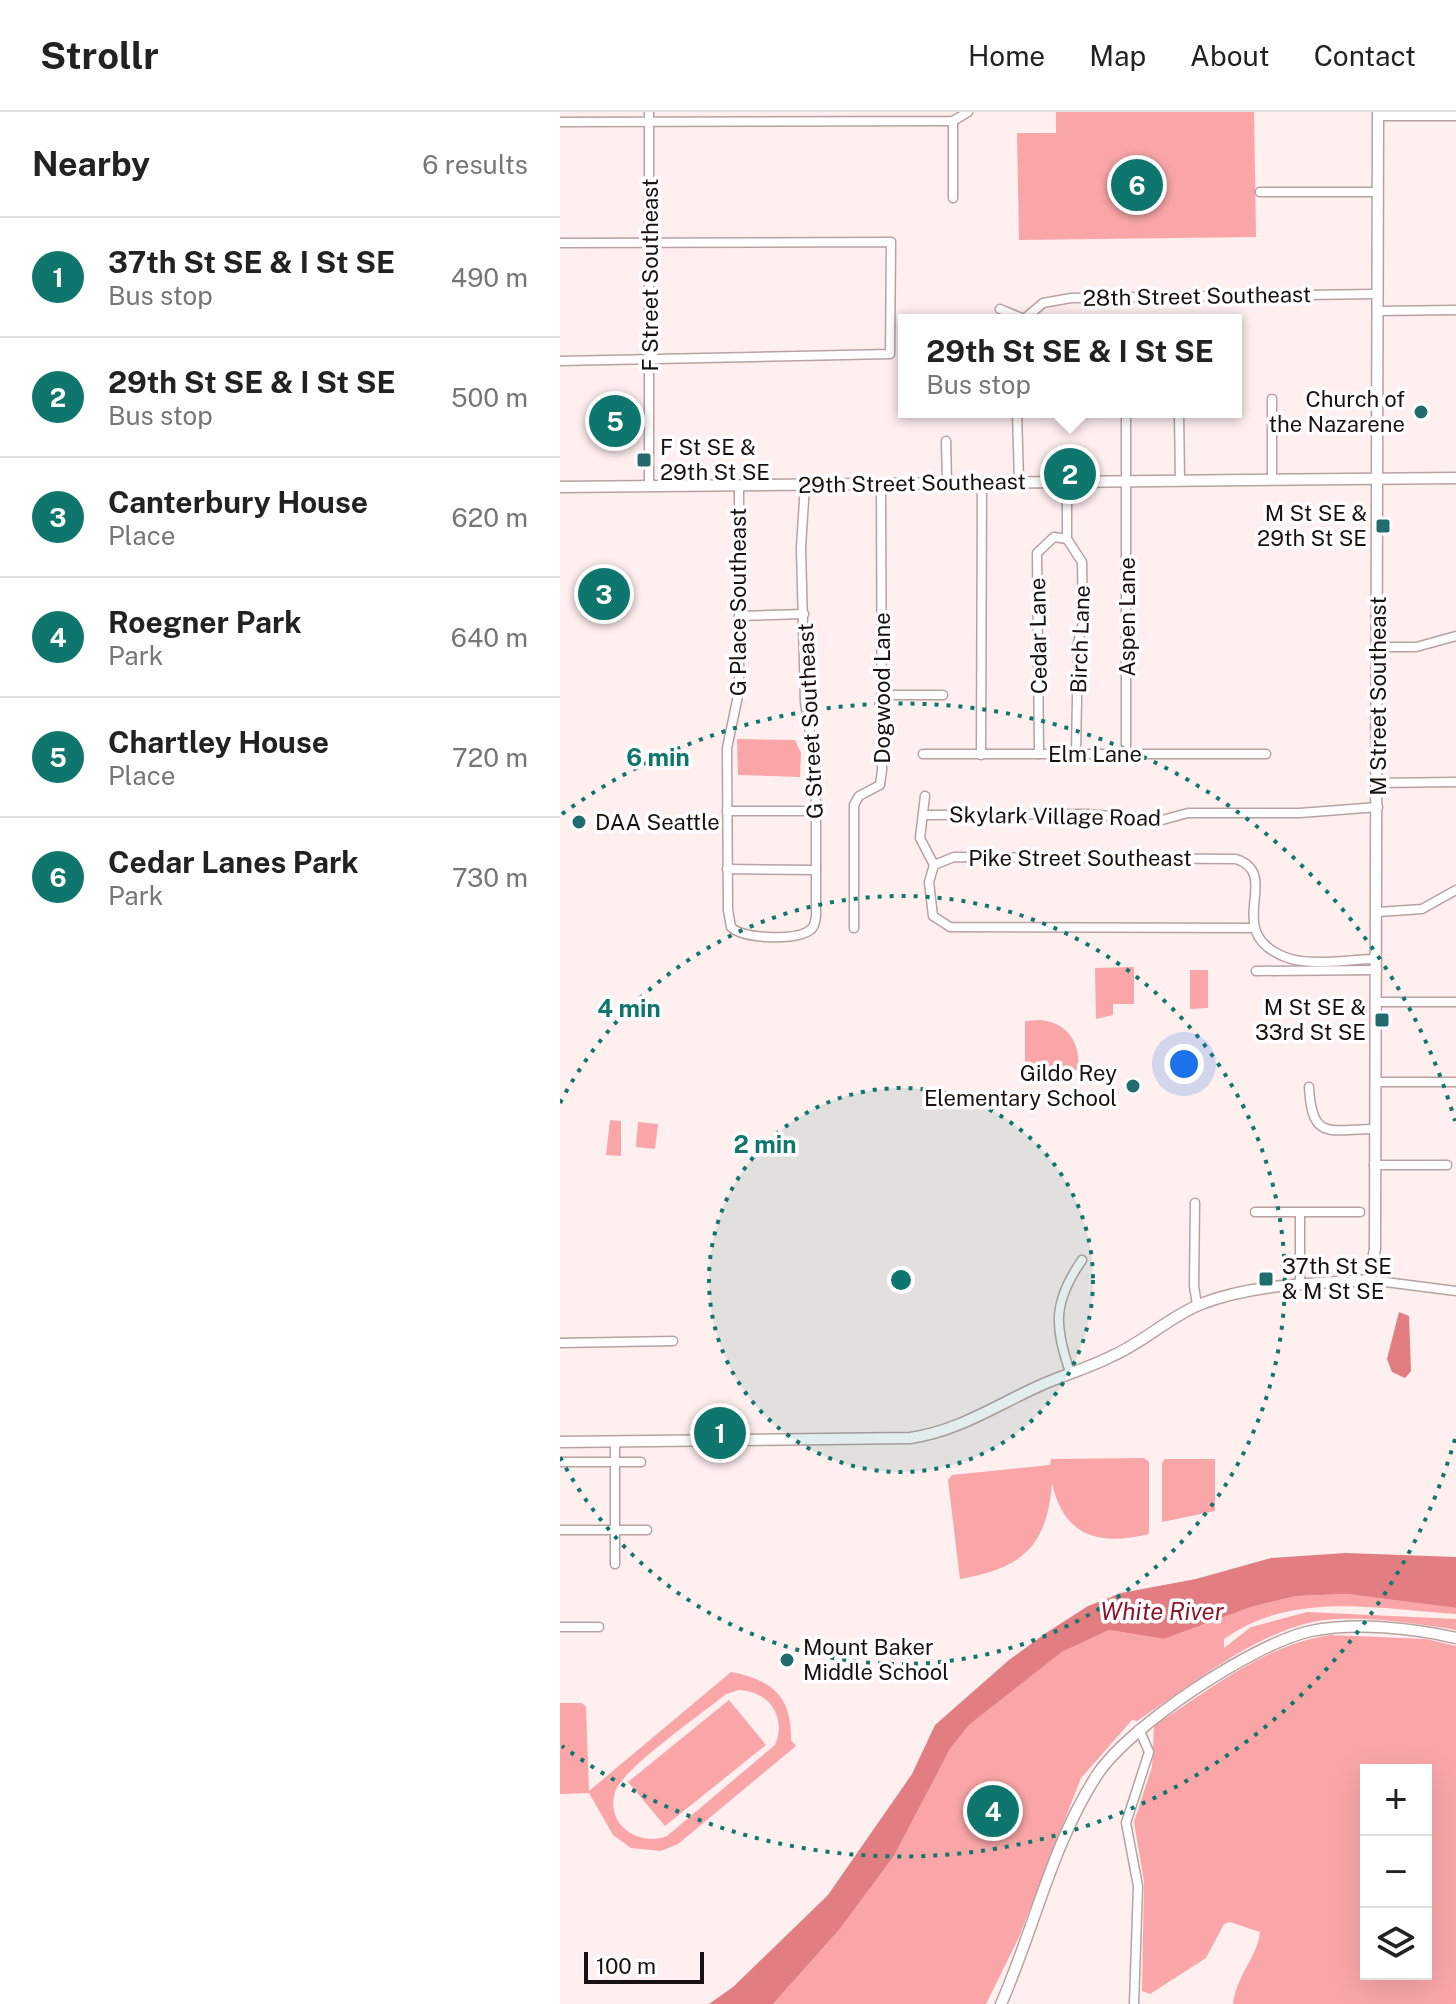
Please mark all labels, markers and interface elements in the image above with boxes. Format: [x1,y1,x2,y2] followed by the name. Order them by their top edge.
[40,33,159,78] text: Strollr
[968,39,1045,72] text: Home
[1089,39,1146,72] text: Map
[1190,39,1270,72] text: About
[1314,39,1416,72] text: Contact
[32,144,150,184] text: Nearby
[422,149,528,180] text: 6 results
[1111,155,1163,215] pin: 6
[637,179,663,371] street label: F Street Southeast
[108,244,395,280] text: 37th St SE & I St SE
[52,262,64,293] text: 1
[451,262,528,293] text: 490 m
[108,280,213,311] text: Bus stop
[1083,281,1311,311] street label: 28th Street Southeast
[898,314,1242,418] popup
[926,333,1214,369] text: 29th St SE & I St SE
[108,364,396,400] text: 29th St SE & I St SE
[926,369,1031,400] text: Bus stop
[50,382,66,413] text: 2
[451,382,528,413] text: 500 m
[1269,386,1405,437] place label: Church of the Nazarene
[589,391,641,451] pin: 5
[108,400,213,431] text: Bus stop
[1412,403,1430,421] marker: Church of the Nazarene
[660,434,770,485] place label: F St SE & 29th St SE
[1044,444,1096,504] pin: 2
[635,451,653,469] marker: F St SE & 29th St SE
[798,468,1026,498] street label: 29th Street Southeast
[108,484,368,520] text: Canterbury House
[1257,500,1367,551] place label: M St SE & 29th St SE
[49,502,67,533] text: 3
[452,502,528,533] text: 620 m
[725,508,751,696] street label: G Place Southeast
[1374,517,1392,535] marker: M St SE & 29th St SE
[108,520,175,551] text: Place
[1114,557,1140,677] street label: Aspen Lane
[578,564,630,624] pin: 3
[1024,578,1052,694] street label: Cedar Lane
[1065,584,1095,694] street label: Birch Lane
[1365,596,1391,796] street label: M Street Southeast
[108,604,302,640] text: Roegner Park
[869,612,895,764] street label: Dogwood Lane
[49,622,67,653] text: 4
[451,622,528,653] text: 640 m
[792,622,828,820] street label: G Street Southeast
[108,640,163,671] text: Park
[108,724,329,760] text: Chartley House
[1048,741,1142,767] street label: Elm Lane
[49,742,67,773] text: 5
[452,742,528,773] text: 720 m
[626,743,690,771] text: 6 min
[108,760,175,791] text: Place
[949,801,1161,831] street label: Skylark Village Road
[595,809,720,835] place label: DAA Seattle
[570,813,588,831] marker: DAA Seattle
[108,844,359,880] text: Cedar Lanes Park
[968,845,1192,871] street label: Pike Street Southeast
[49,862,67,893] text: 6
[452,862,528,893] text: 730 m
[108,880,163,911] text: Park
[597,994,661,1022] text: 4 min
[1255,994,1366,1045] place label: M St SE & 33rd St SE
[1373,1011,1391,1029] marker: M St SE & 33rd St SE
[1164,1044,1204,1084] your location
[924,1060,1117,1111] place label: Gildo Rey Elementary School
[1124,1077,1142,1095] marker: Gildo Rey Elementary School
[734,1130,796,1158] text: 2 min
[1282,1253,1392,1304] place label: 37th St SE & M St SE
[887,1266,915,1294] centre of rings
[1257,1270,1275,1288] marker: 37th St SE & M St SE
[694,1403,746,1463] pin: 1
[1100,1597,1225,1625] water label: White River
[803,1634,949,1685] place label: Mount Baker Middle School
[778,1651,796,1669] marker: Mount Baker Middle School
[1360,1764,1432,1980] map controls
[1360,1764,1432,1836] button: +
[967,1781,1019,1841] pin: 4
[1360,1836,1432,1908] button: −
[1360,1908,1432,1980] button: layers
[584,1948,704,1984] scale bar
[596,1953,656,1979] text: 100 m

